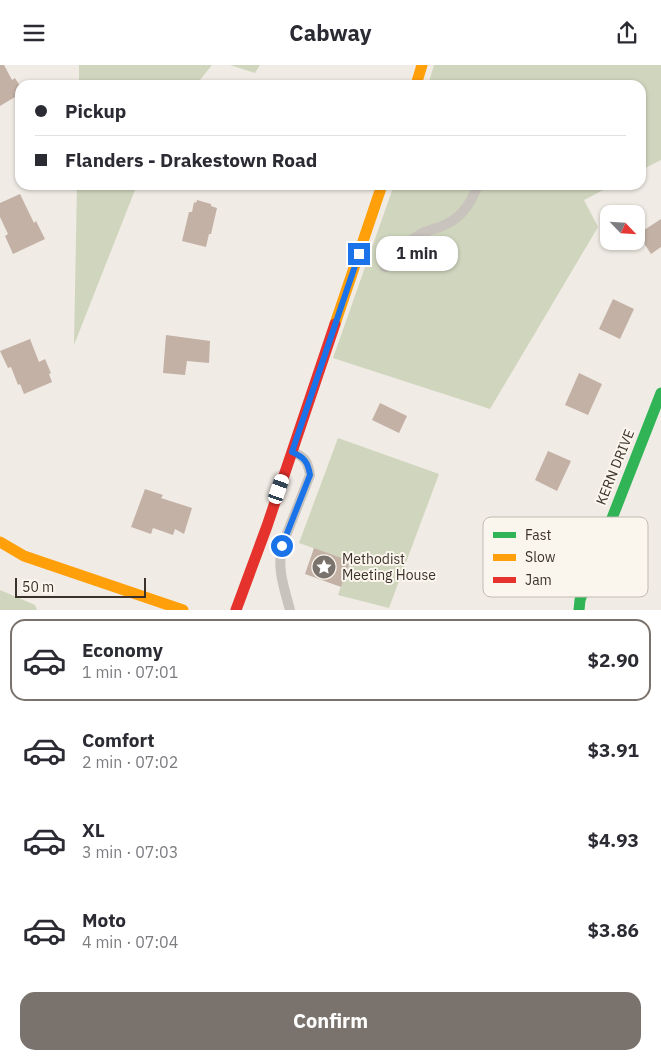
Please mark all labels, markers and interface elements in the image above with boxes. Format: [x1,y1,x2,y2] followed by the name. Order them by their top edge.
[289,18,372,47] text: Cabway
[20,19,48,47] icon: menu
[613,19,641,47] icon: share
[65,99,126,123] text: Pickup
[65,148,317,172] text: Flanders - Drakestown Road
[600,205,645,250] north arrow
[600,205,645,250] map controls
[376,237,459,271] callout: 1 min
[348,243,370,265] route end
[396,243,438,263] text: 1 min
[592,427,638,507] street label: KERN DRIVE
[267,472,290,506] car
[483,517,648,597] legend
[525,526,551,544] text: Fast
[271,535,293,557] route start
[525,548,556,566] text: Slow
[342,550,436,584] place label: Methodist Meeting House
[311,554,337,580] place icon: Methodist Meeting House
[525,571,552,589] text: Jam
[15,575,146,598] scale bar
[22,578,54,596] text: 50 m
[22,638,67,683] icon: car
[82,638,163,662] text: Economy
[587,648,639,672] text: $2.90
[82,662,178,682] text: 1 min · 07:01
[22,728,67,773] icon: car
[82,728,155,752] text: Comfort
[587,738,639,762] text: $3.91
[82,752,178,772] text: 2 min · 07:02
[22,818,67,863] icon: car
[82,818,105,842] text: XL
[587,828,639,852] text: $4.93
[82,842,178,862] text: 3 min · 07:03
[22,908,67,953] icon: car
[82,908,126,932] text: Moto
[587,918,639,942] text: $3.86
[82,932,178,952] text: 4 min · 07:04
[20,992,641,1050] button: Confirm

